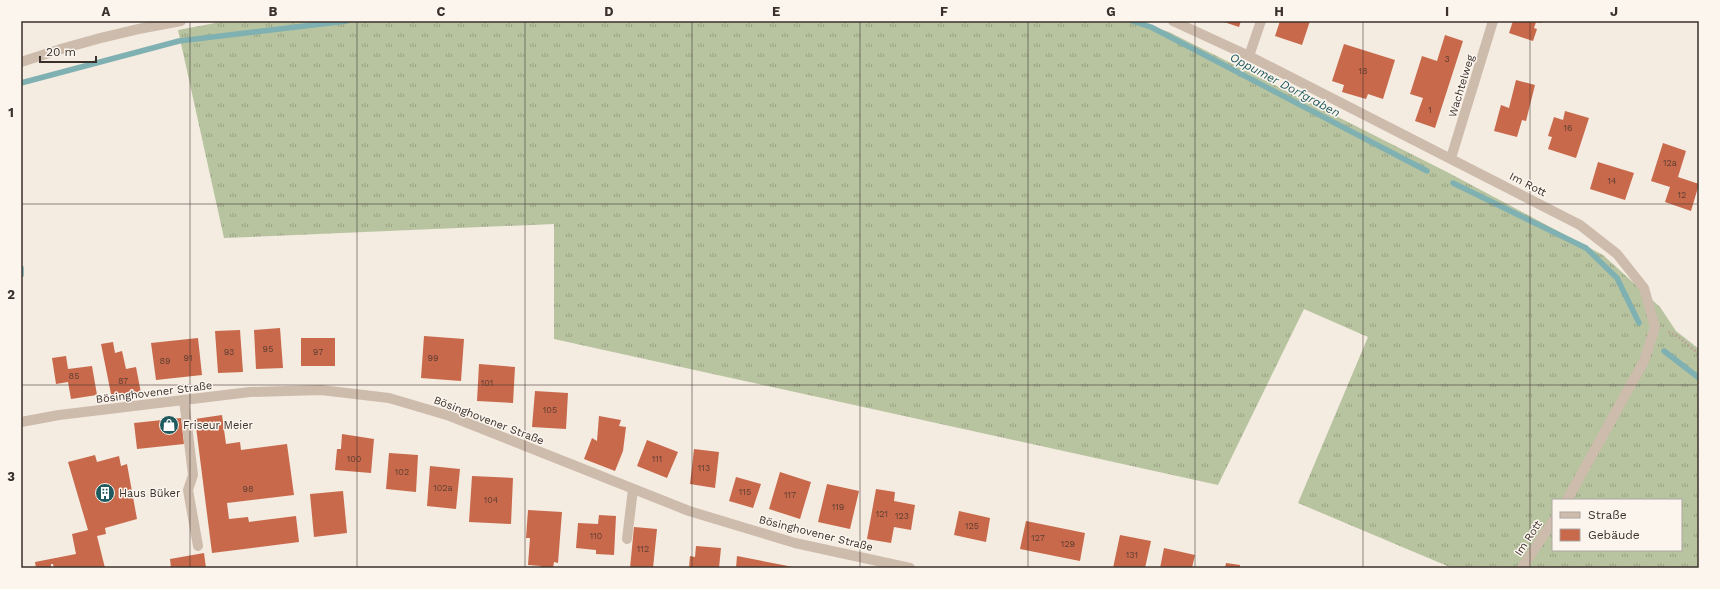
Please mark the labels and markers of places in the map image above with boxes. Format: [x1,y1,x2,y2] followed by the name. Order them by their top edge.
[158,414,180,436] shop icon: Friseur Meier
[183,419,254,432] place label: Friseur Meier
[94,482,116,504] building icon: Haus Büker
[119,487,181,500] place label: Haus Büker

